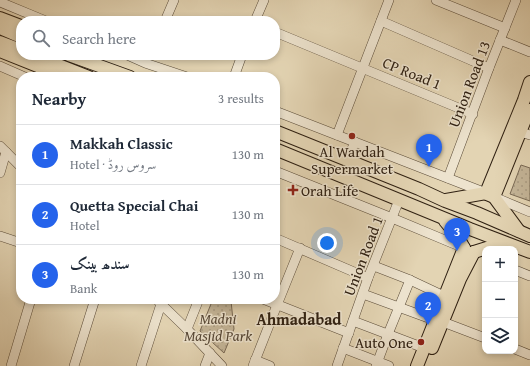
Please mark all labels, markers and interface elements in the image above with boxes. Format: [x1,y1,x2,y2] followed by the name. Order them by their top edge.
[16,16,280,60] search box
[30,27,52,49] icon: search
[62,28,136,49] text: Search here
[443,38,495,130] street label: Union Road 13
[380,52,444,94] street label: CP Road 1
[32,86,86,111] text: Nearby
[218,89,264,108] text: 3 results
[347,131,357,141] marker: Al Wardah Supermarket
[70,133,173,154] text: Makkah Classic
[416,134,442,167] pin: 1
[311,141,394,179] place label: Al Wardah Supermarket
[42,145,48,164] text: 1
[232,145,264,164] text: 130 m
[70,155,156,174] text: Hotel · سروس روڈ
[301,180,358,201] place label: Orah Life
[288,185,298,195] marker: Orah Life
[70,195,198,216] text: Quetta Special Chai
[42,205,48,224] text: 2
[232,205,264,224] text: 130 m
[338,213,388,299] street label: Union Road 1
[70,216,100,235] text: Hotel
[444,218,470,251] pin: 3
[317,233,337,253] your location
[482,246,518,354] map controls
[482,246,518,282] button: +
[70,253,129,274] text: سندھ بینک
[42,265,48,284] text: 3
[232,265,264,284] text: 130 m
[70,279,97,298] text: Bank
[482,282,518,318] button: −
[415,292,441,325] pin: 2
[256,307,342,331] district label: Ahmadabad
[184,308,252,346] park label: Madni Masjid Park
[482,318,518,354] button: layers
[355,332,413,353] place label: Auto One
[416,337,426,347] marker: Auto One

